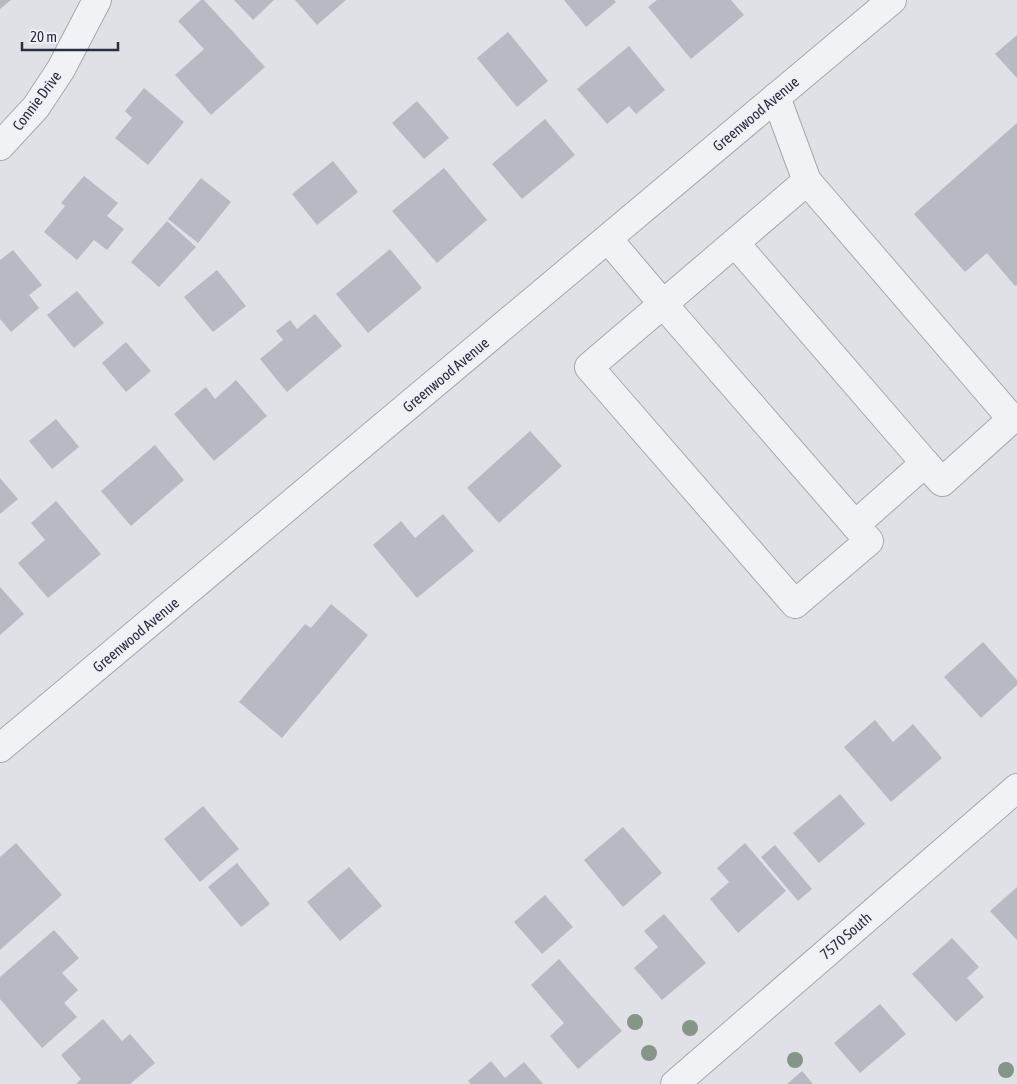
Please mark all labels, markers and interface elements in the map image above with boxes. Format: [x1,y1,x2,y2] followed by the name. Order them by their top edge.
[22,20,119,52] scale bar
[30,28,57,45] text: 20 m
[9,68,65,134] street label: Connie Drive
[709,73,802,154] street label: Greenwood Avenue
[399,334,492,415] street label: Greenwood Avenue
[89,594,182,675] street label: Greenwood Avenue
[817,909,875,963] street label: 7570 South

